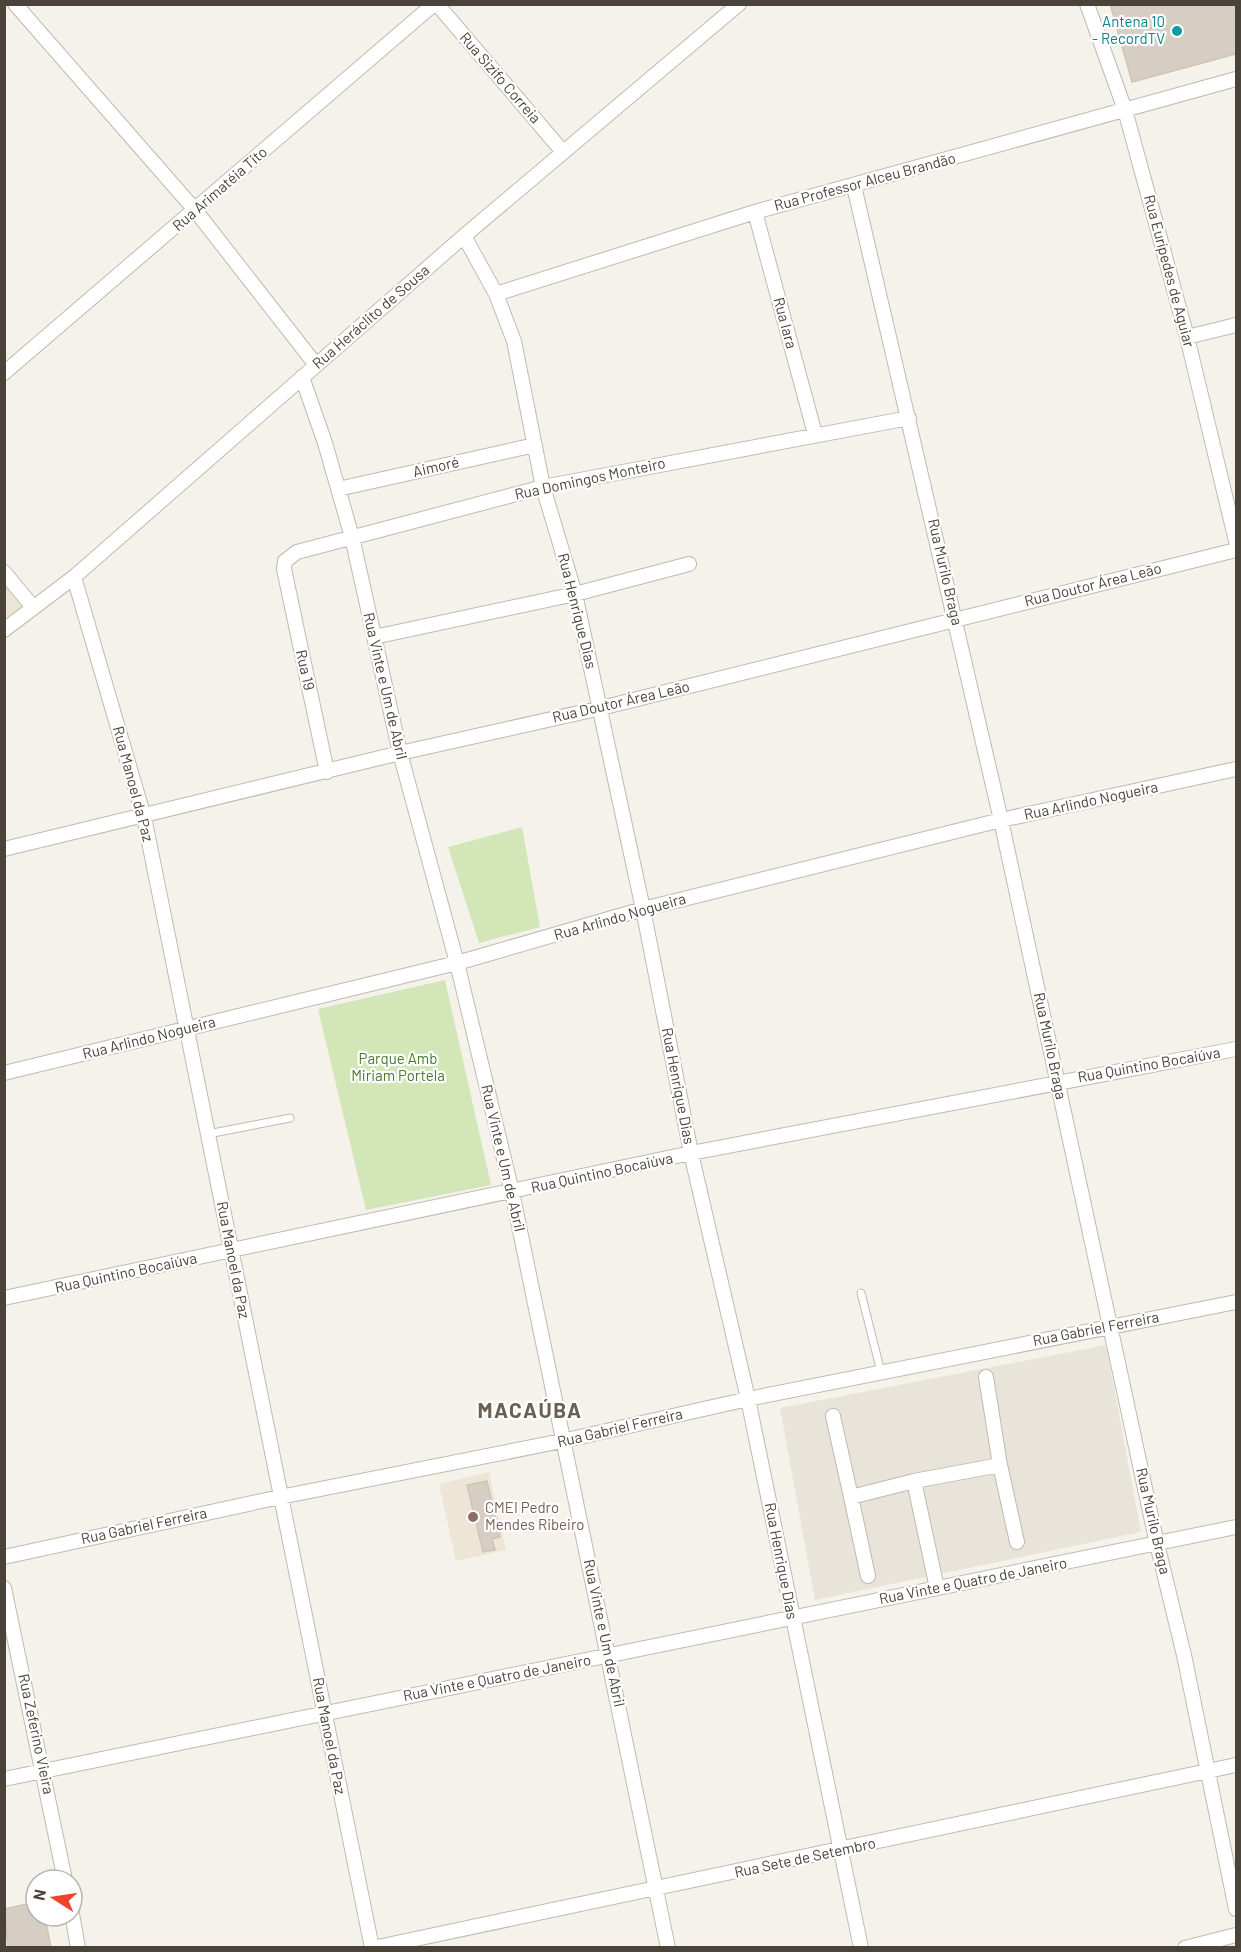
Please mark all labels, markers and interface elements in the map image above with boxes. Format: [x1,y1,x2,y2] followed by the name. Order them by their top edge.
[1092,12,1165,47] place label: Antena 10 - RecordTV
[1170,24,1184,38] marker: Antena 10 - RecordTV
[456,28,545,126] street label: Rua Sizifo Correia
[168,142,270,234] street label: Rua Arimatéia Tito
[772,148,958,214] street label: Rua Professor Alceu Brandão
[1141,193,1199,349] street label: Rua Eurípedes de Aguiar
[308,261,433,372] street label: Rua Heráclito de Sousa
[770,295,801,350] street label: Rua Iara
[411,452,461,480] street label: Aimoré
[513,453,667,503] street label: Rua Domingos Monteiro
[925,517,967,627] street label: Rua Murilo Braga
[555,551,601,670] street label: Rua Henrique Dias
[1022,558,1163,610] street label: Rua Doutor Área Leão
[360,611,412,761] street label: Rua Vinte e Um de Abril
[293,648,319,692] street label: Rua 19
[550,676,691,726] street label: Rua Doutor Área Leão
[110,724,158,844] street label: Rua Manoel da Paz
[1022,777,1159,823] street label: Rua Arlindo Nogueira
[552,889,688,943] street label: Rua Arlindo Nogueira
[1031,991,1071,1101] street label: Rua Murilo Braga
[80,1012,217,1062] street label: Rua Arlindo Nogueira
[659,1026,699,1146] street label: Rua Henrique Dias
[1076,1043,1222,1085] street label: Rua Quintino Bocaiúva
[351,1049,445,1084] park label: Parque Amb Miriam Portela
[478,1083,530,1233] street label: Rua Vinte e Um de Abril
[529,1148,674,1196] street label: Rua Quintino Bocaiúva
[214,1200,254,1320] street label: Rua Manoel da Paz
[53,1248,198,1296] street label: Rua Quintino Bocaiúva
[1031,1307,1160,1349] street label: Rua Gabriel Ferreira
[477,1397,583,1422] district label: MACAÚBA
[555,1404,684,1450] street label: Rua Gabriel Ferreira
[1133,1466,1175,1576] street label: Rua Murilo Braga
[485,1498,584,1533] place label: CMEI Pedro Mendes Ribeiro
[762,1501,802,1621] street label: Rua Henrique Dias
[79,1503,208,1547] street label: Rua Gabriel Ferreira
[466,1510,480,1524] marker: CMEI Pedro Mendes Ribeiro
[877,1553,1068,1607] street label: Rua Vinte e Quatro de Janeiro
[581,1557,629,1708] street label: Rua Vinte e Um de Abril
[401,1650,592,1704] street label: Rua Vinte e Quatro de Janeiro
[15,1672,59,1796] street label: Rua Zeferino Vieira
[310,1676,350,1796] street label: Rua Manoel da Paz
[733,1833,877,1881] street label: Rua Sete de Setembro
[24,1868,84,1928] north arrow
[28,1888,49,1902] text: N

